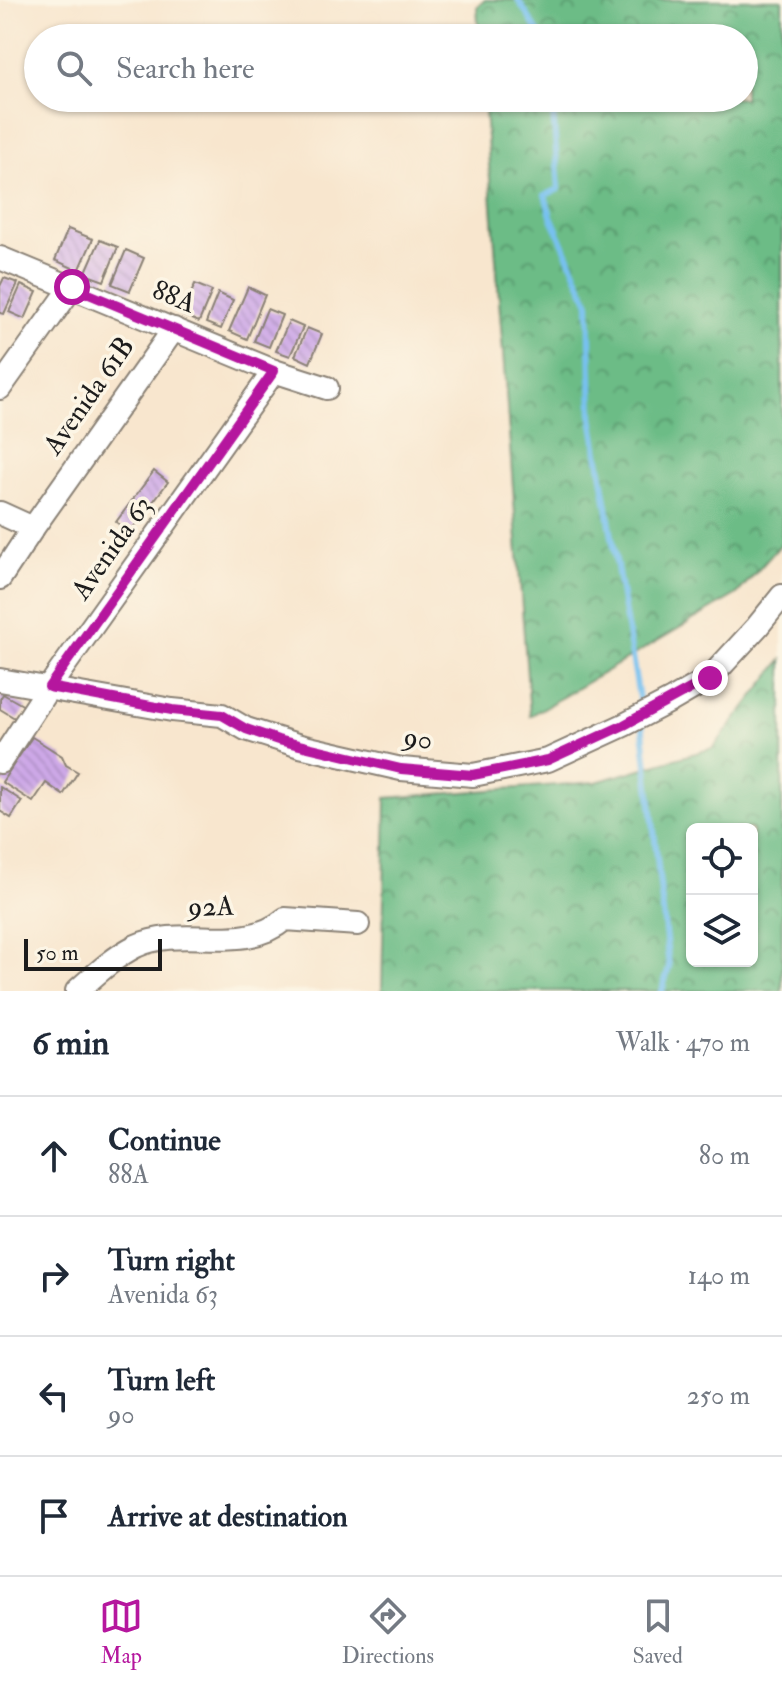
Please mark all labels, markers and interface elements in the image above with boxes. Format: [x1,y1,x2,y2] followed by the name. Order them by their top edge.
[24,24,758,112] search box
[52,46,96,90] icon: search
[116,50,255,87] text: Search here
[54,269,90,305] route start
[147,273,201,322] street label: 88A
[35,330,142,463] street label: Avenida 61B
[63,489,160,607] street label: Avenida 63
[692,660,728,696] route end
[400,720,434,758] street label: 90
[686,823,758,967] map controls
[686,823,758,895] button: locate
[185,889,235,925] street label: 92A
[686,895,758,967] button: layers
[24,935,162,971] scale bar
[36,939,78,967] text: 50 m
[32,1022,109,1065] text: 6 min
[616,1027,750,1059] text: Walk · 470 m
[108,1122,221,1159] text: Continue
[32,1134,76,1178] icon: ahead
[699,1140,750,1172] text: 80 m
[108,1159,149,1191] text: 88A
[108,1242,235,1279] text: Turn right
[32,1254,76,1298] icon: right
[688,1260,750,1292] text: 140 m
[108,1279,218,1311] text: Avenida 63
[108,1362,215,1399] text: Turn left
[32,1374,76,1418] icon: left
[687,1380,750,1412] text: 250 m
[108,1399,135,1431] text: 90
[32,1494,76,1538] icon: arrive
[108,1498,348,1535] text: Arrive at destination
[99,1594,143,1670] tab: Map
[342,1594,434,1670] tab: Directions
[633,1594,683,1670] tab: Saved

